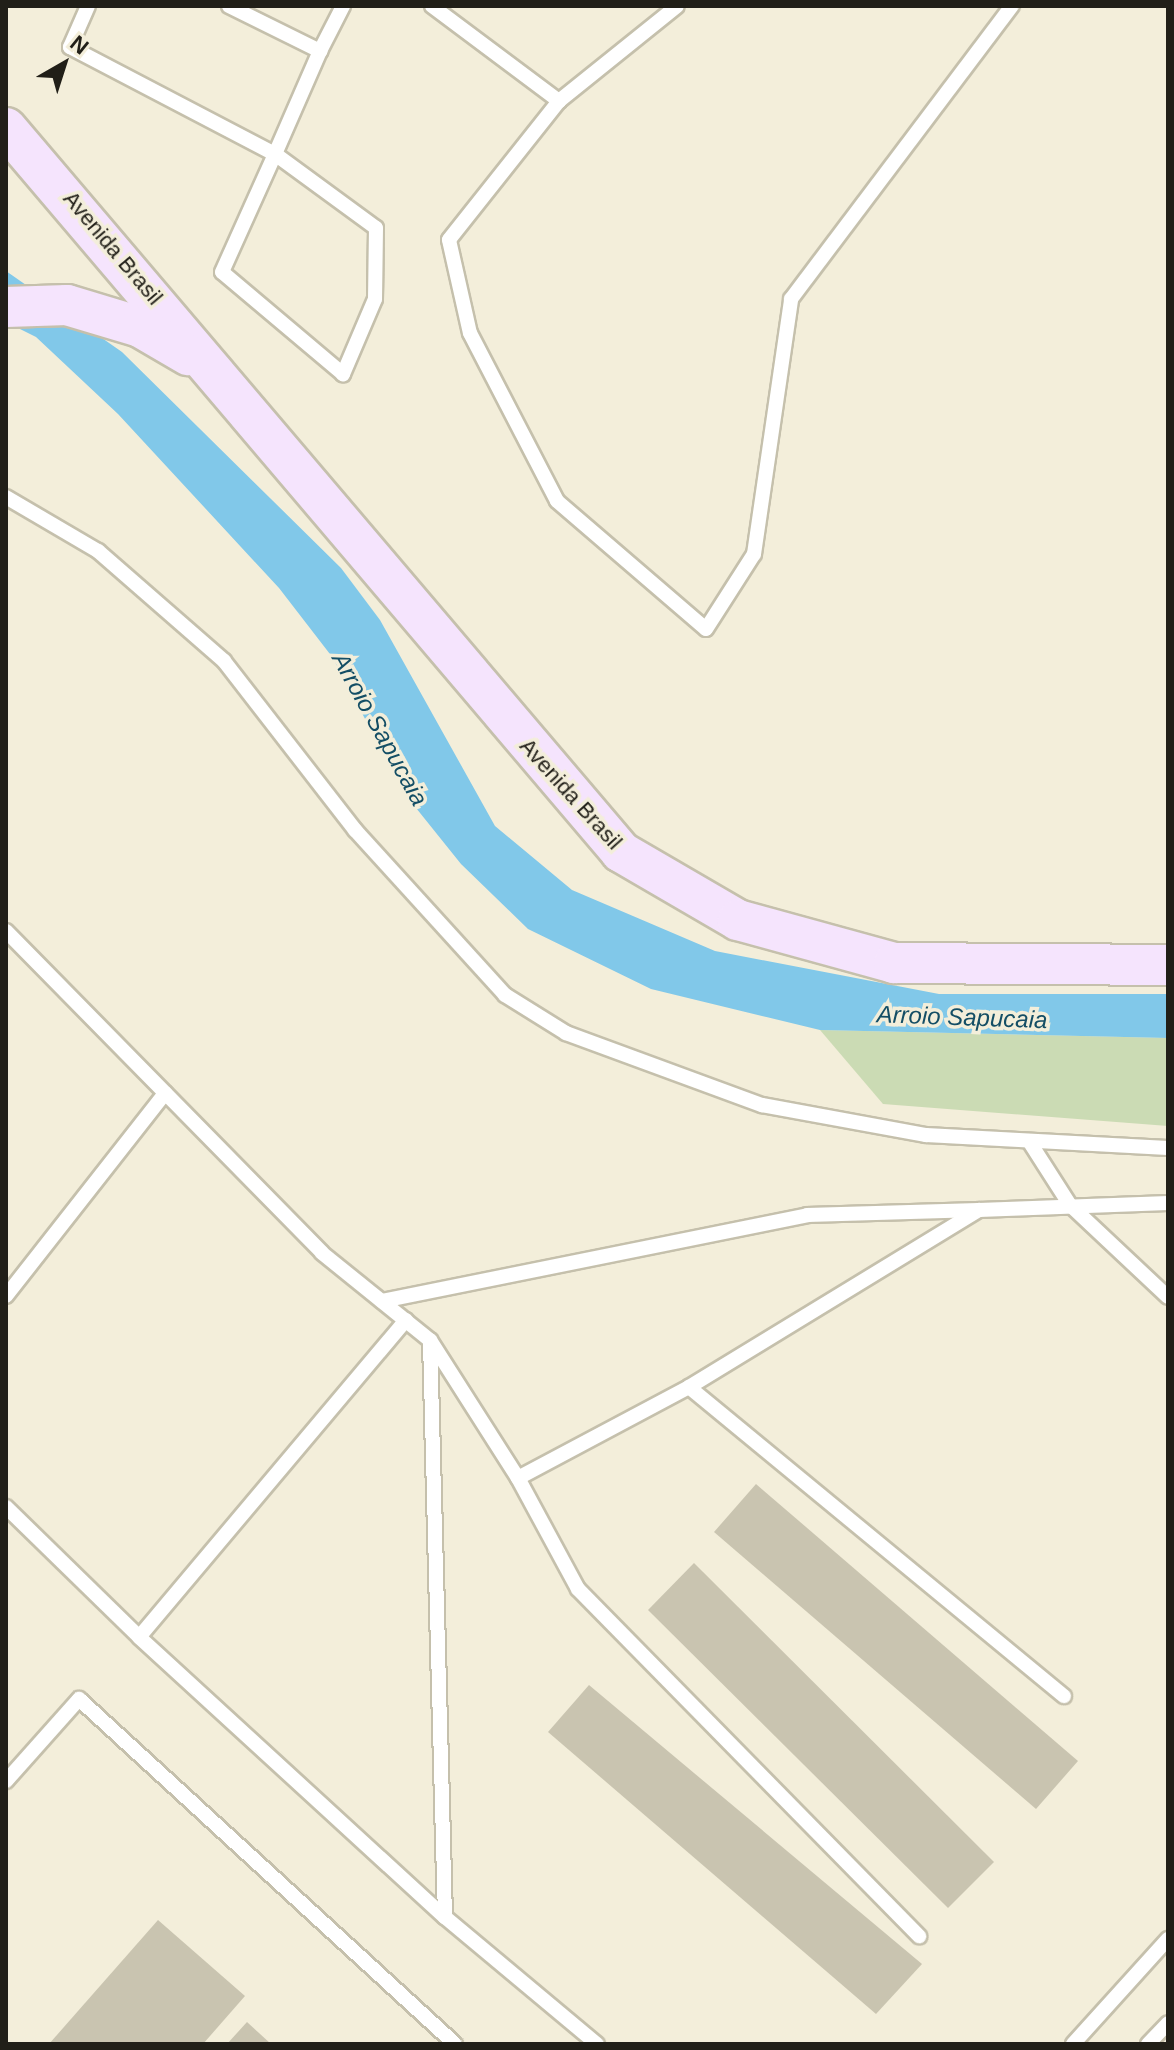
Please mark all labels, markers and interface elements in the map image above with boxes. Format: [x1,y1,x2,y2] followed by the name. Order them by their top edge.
[24,24,104,104] north arrow
[65,30,93,60] text: N
[58,186,168,310] street label: Avenida Brasil
[326,647,434,811] water label: Arroio Sapucaia
[514,733,628,855] street label: Avenida Brasil
[876,1000,1048,1034] water label: Arroio Sapucaia

